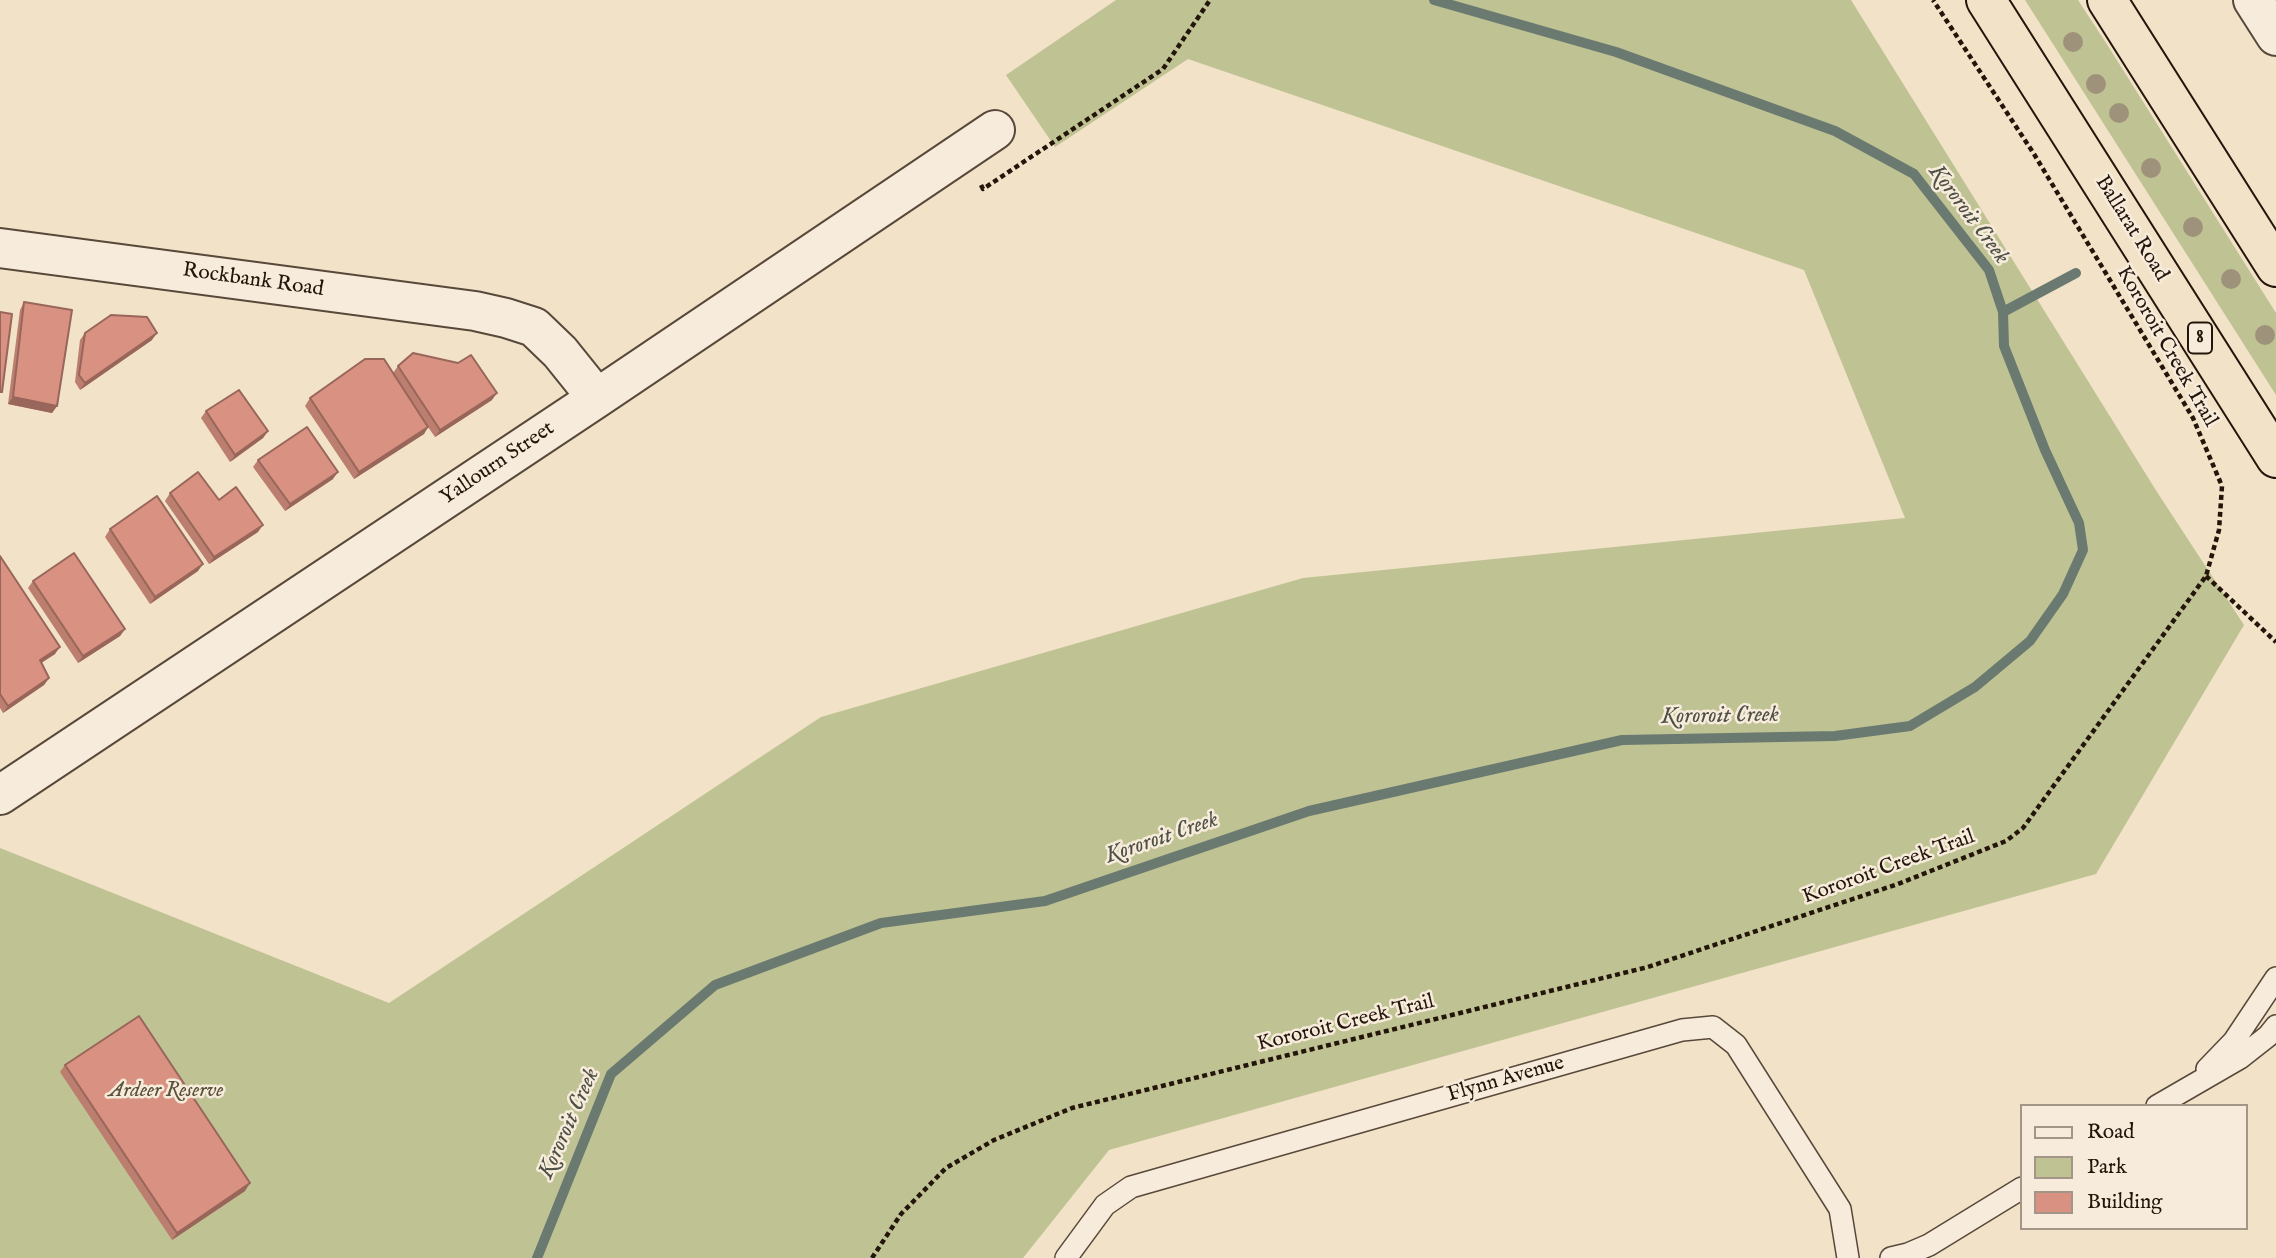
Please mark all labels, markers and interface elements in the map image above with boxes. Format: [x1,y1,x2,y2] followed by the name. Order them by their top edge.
[1922,160,2014,270] water label: Kororoit Creek
[2089,172,2173,286] street label: Ballarat Road
[181,259,325,303] street label: Rockbank Road
[2110,262,2222,432] street label: Kororoit Creek Trail
[2188,322,2212,354] road number: 8
[436,417,560,511] street label: Yallourn Street
[1661,702,1779,732] water label: Kororoit Creek
[1102,807,1222,871] water label: Kororoit Creek
[1800,825,1978,911] street label: Kororoit Creek Trail
[1255,990,1437,1058] street label: Kororoit Creek Trail
[1445,1051,1567,1109] street label: Flynn Avenue
[533,1065,607,1183] water label: Kororoit Creek
[109,1079,223,1105] park label: Ardeer Reserve
[2021,1104,2248,1230] legend
[2087,1119,2134,1146] text: Road
[2087,1154,2127,1181] text: Park
[2087,1189,2162,1216] text: Building

